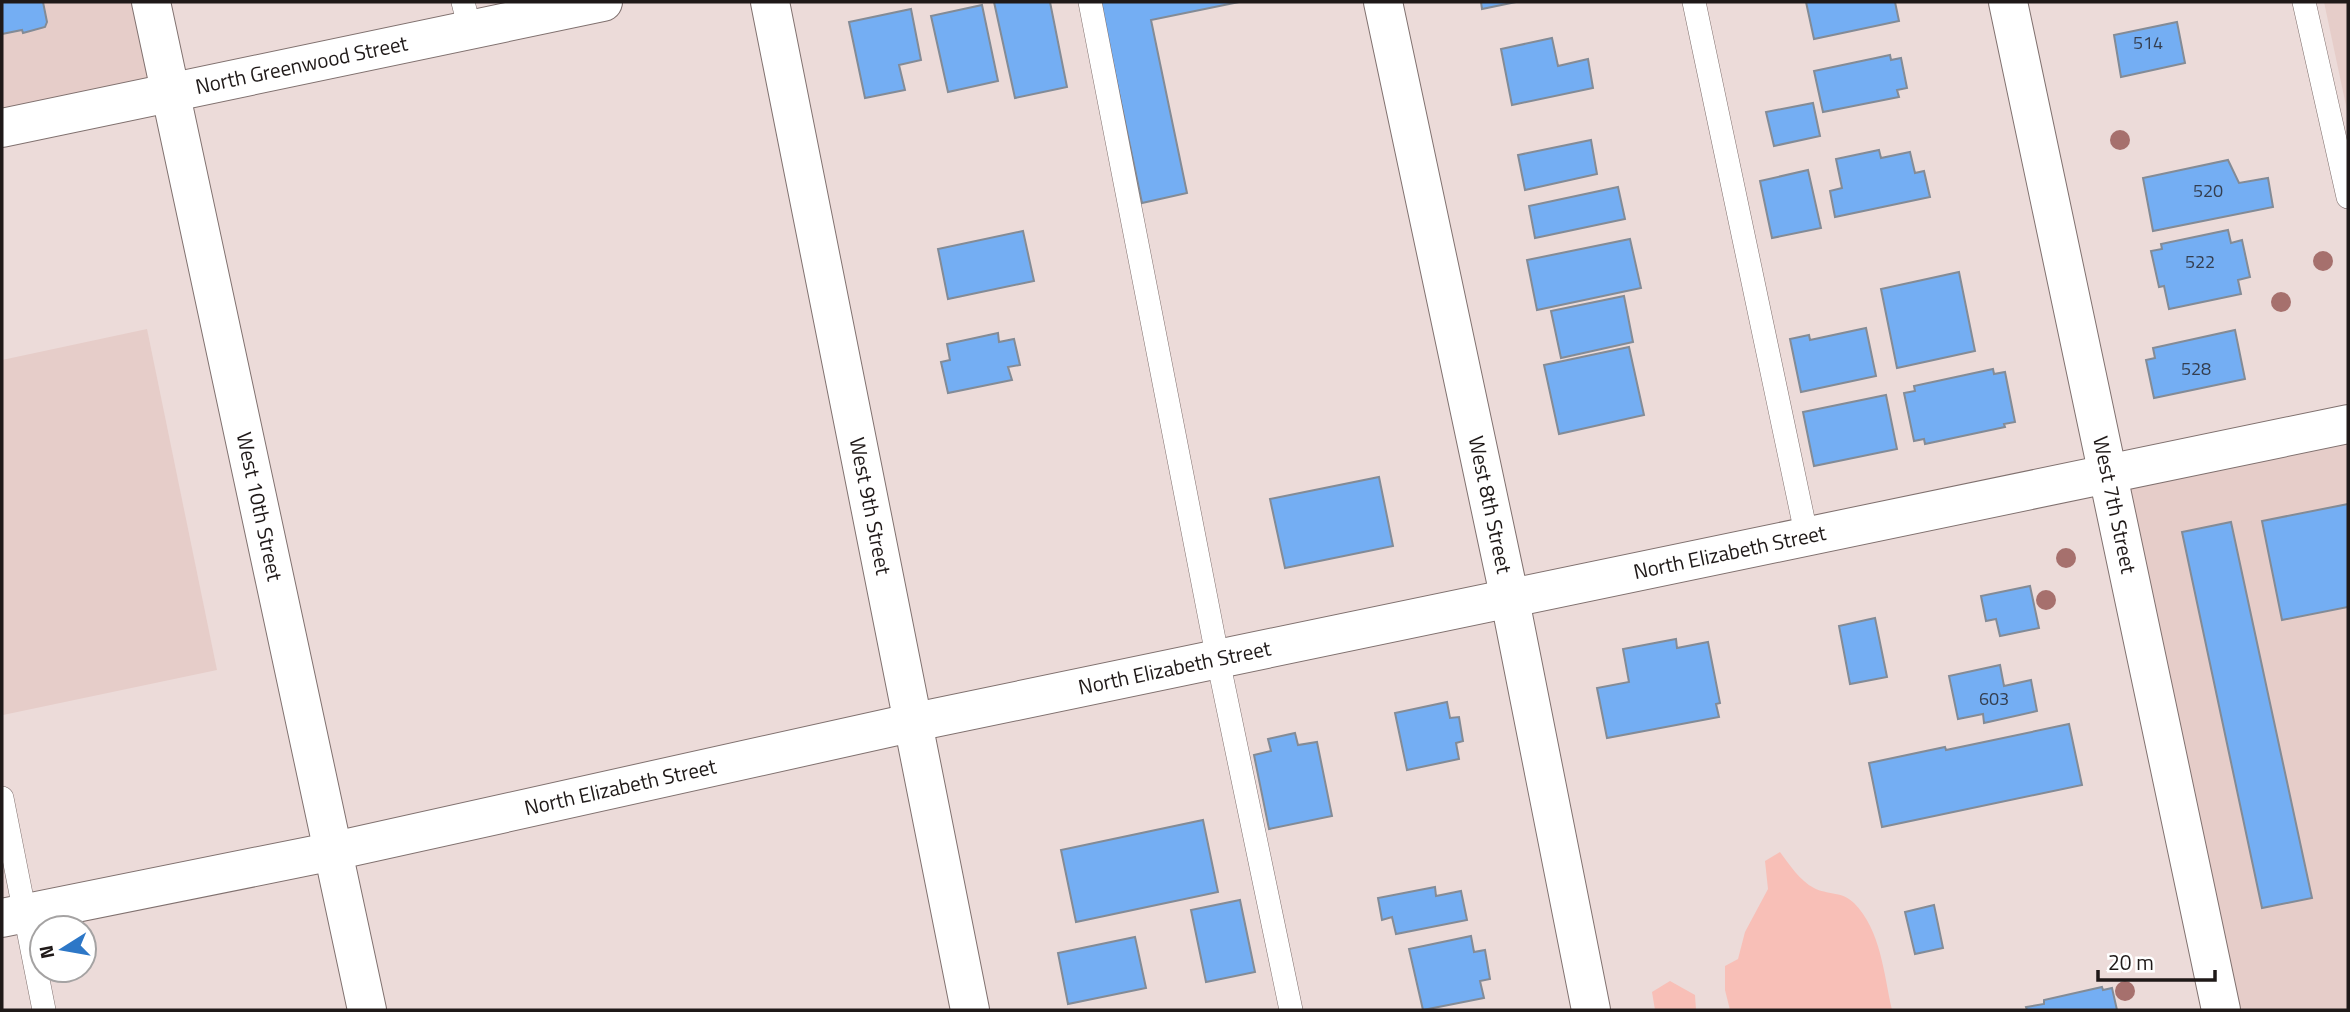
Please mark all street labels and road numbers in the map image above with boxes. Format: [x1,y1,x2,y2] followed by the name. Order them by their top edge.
[192,26,411,102] street label: North Greenwood Street
[229,429,292,584] street label: West 10th Street
[1461,433,1521,577] street label: West 8th Street
[2085,433,2145,577] street label: West 7th Street
[842,434,900,578] street label: West 9th Street
[1630,516,1829,587] street label: North Elizabeth Street
[1075,631,1274,703] street label: North Elizabeth Street
[521,749,720,823] street label: North Elizabeth Street

